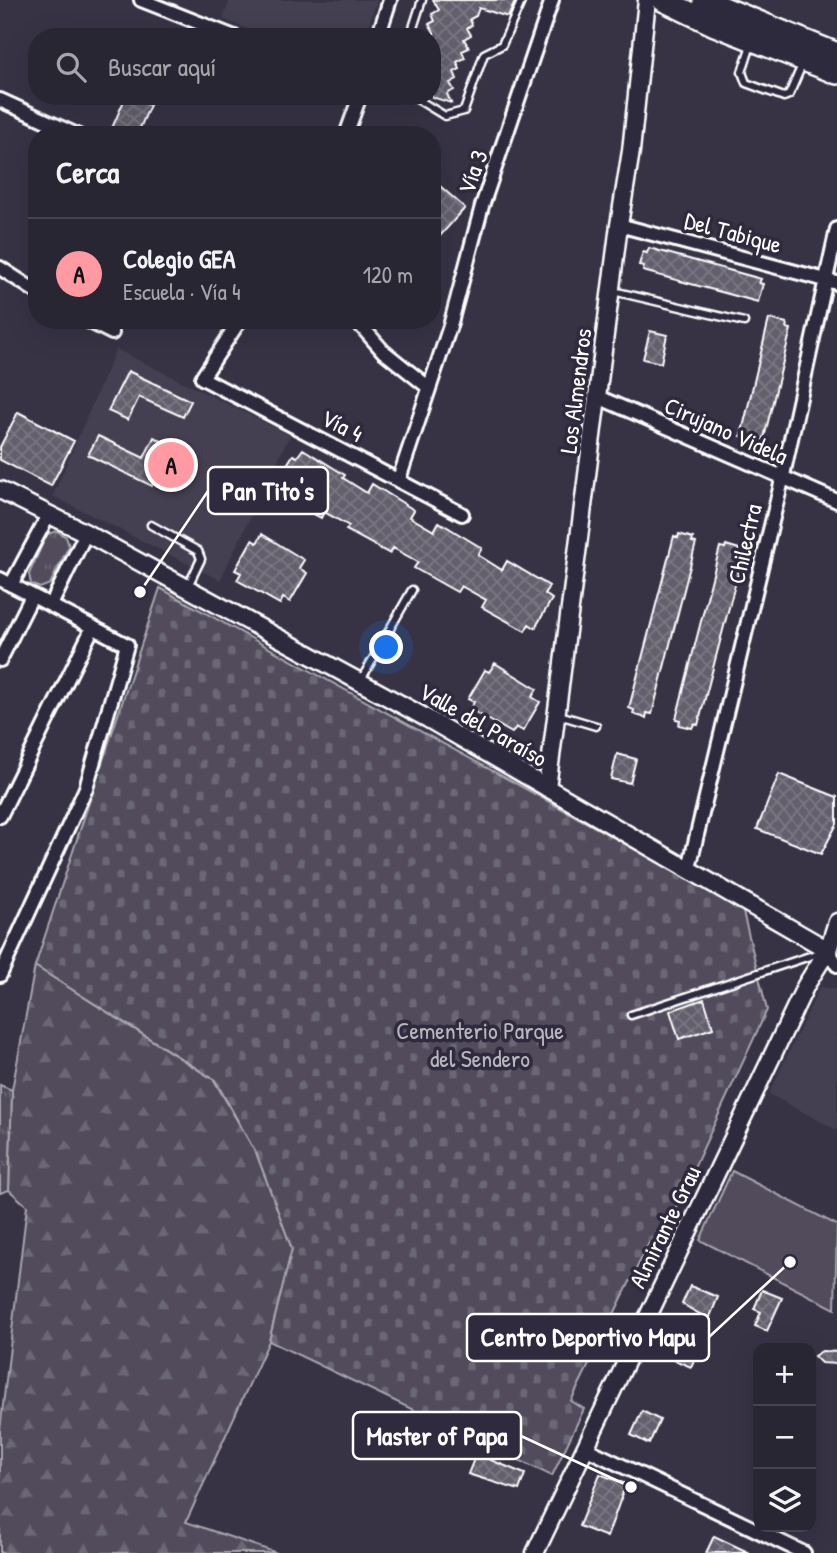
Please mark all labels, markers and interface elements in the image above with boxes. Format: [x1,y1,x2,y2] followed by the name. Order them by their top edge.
[28,28,441,105] search box
[52,48,90,86] icon: search
[108,49,216,84] text: Buscar aquí
[449,145,495,198] street label: Vía 3
[56,152,119,192] text: Cerca
[681,204,786,260] street label: Del Tabique
[123,241,236,276] text: Colegio GEA
[73,259,85,290] text: A
[363,259,413,290] text: 120 m
[123,276,241,307] text: Escuela · Vía 4
[551,327,599,455] street label: Los Almendros
[660,389,793,472] street label: Cirujano Videla
[316,401,369,449] street label: Vía 4
[148,439,194,491] pin: A
[208,467,328,514] callout: Pan Tito's
[222,473,314,508] text: Pan Tito's
[719,501,769,587] street label: Chilectra
[369,630,403,664] your location
[414,675,554,774] street label: Valle del Paraíso
[396,1014,564,1074] park label: Cementerio Parque del Sendero
[621,1160,708,1293] street label: Almirante Grau
[467,1314,709,1361] callout: Centro Deportivo Mapu
[481,1319,696,1355] text: Centro Deportivo Mapu
[753,1343,816,1532] map controls
[753,1343,816,1406] button: +
[753,1406,816,1469] button: −
[353,1412,521,1459] callout: Master of Papa
[367,1418,508,1454] text: Master of Papa
[753,1469,816,1532] button: layers

